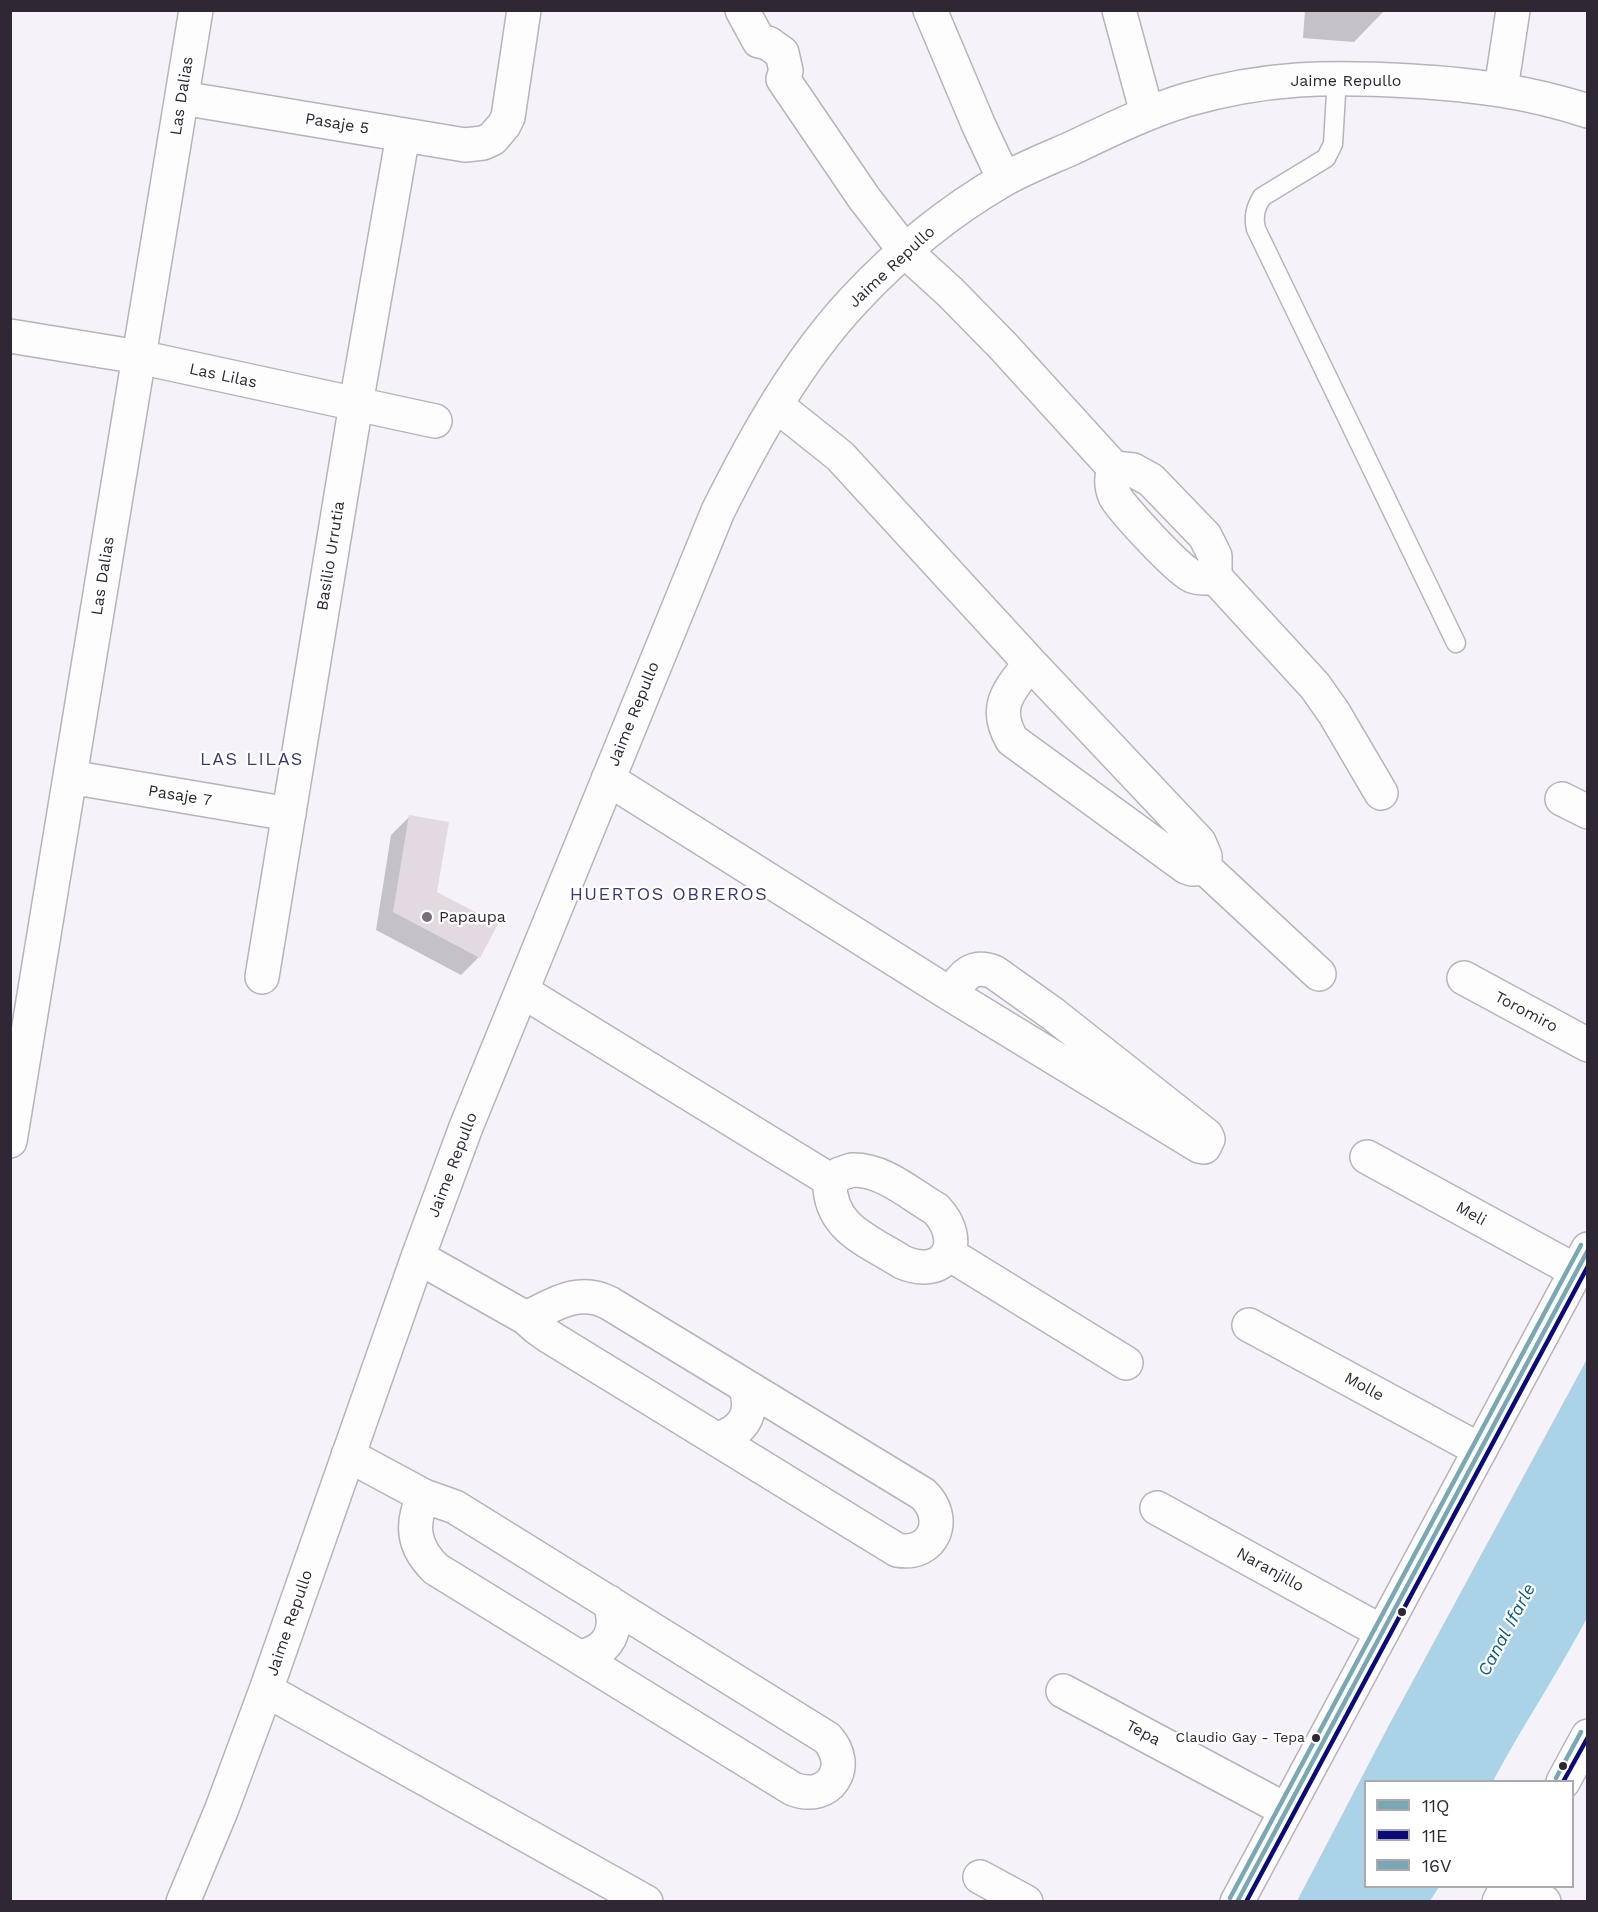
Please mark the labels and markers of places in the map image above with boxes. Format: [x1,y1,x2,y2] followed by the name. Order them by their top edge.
[439,907,506,927] place label: Papaupa
[420,910,434,924] marker: Papaupa
[1396,1606,1408,1618] unlabelled marker
[1176,1730,1305,1746] place label: Claudio Gay - Tepa
[1310,1732,1322,1744] marker: Claudio Gay - Tepa
[1557,1760,1569,1772] unlabelled marker

